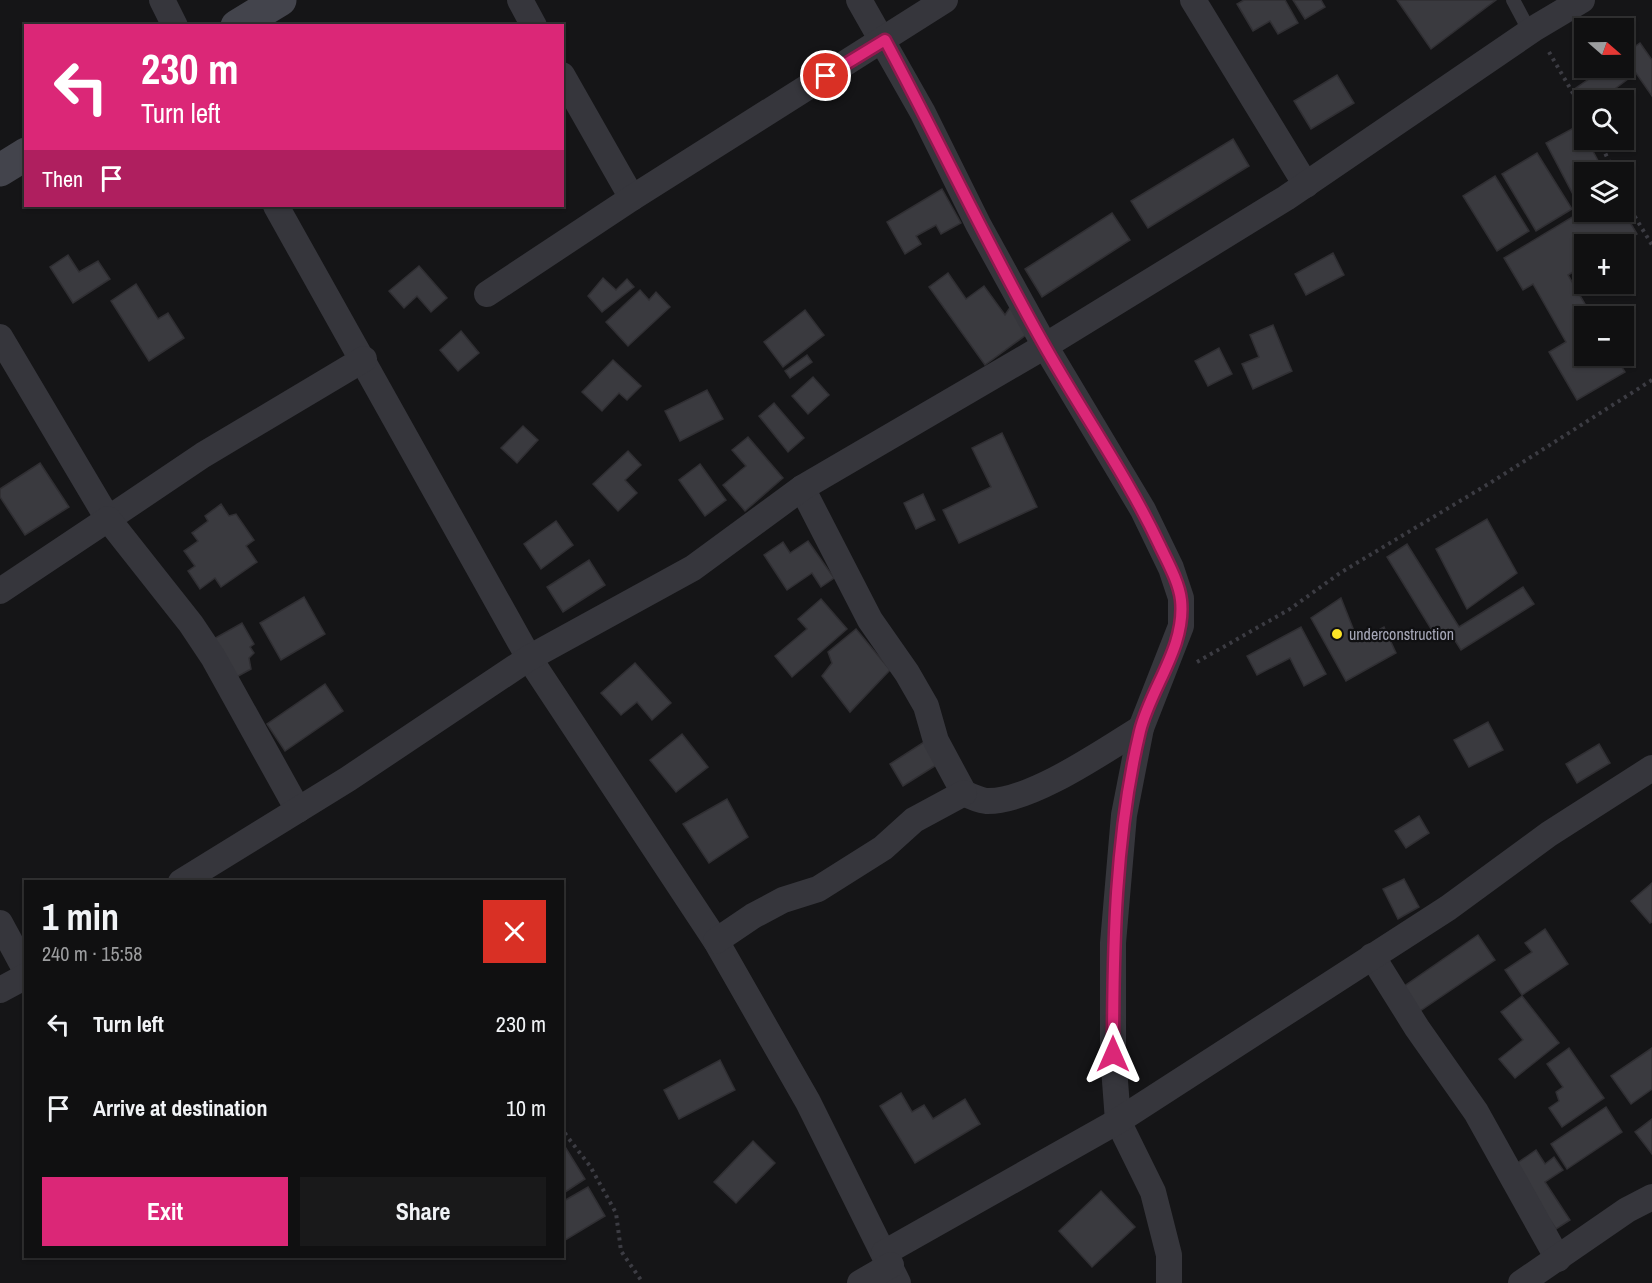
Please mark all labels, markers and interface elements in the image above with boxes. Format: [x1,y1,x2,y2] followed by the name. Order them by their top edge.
[1574,18,1634,78] north arrow
[1574,18,1634,366] map controls
[141,41,239,97] text: 230 m
[42,48,120,126] icon: left
[800,50,851,101] pin
[809,59,842,92] icon: arrive
[1574,90,1634,150] button: search
[141,95,220,131] text: Turn left
[95,162,128,195] icon: arrive
[1574,162,1634,222] button: layers
[42,164,83,194] text: Then
[1574,234,1634,294] button: +
[1574,306,1634,366] button: −
[1349,623,1454,645] place label: underconstruction
[1330,627,1344,641] marker: underconstruction
[42,893,119,941] text: 1 min
[483,900,546,963] button: close
[42,940,142,967] text: 240 m · 15:58
[42,1008,75,1041] icon: left
[93,1009,164,1039] text: Turn left
[496,1009,546,1039] text: 230 m
[1081,1022,1145,1086] position arrow
[42,1092,75,1125] icon: arrive
[93,1093,267,1123] text: Arrive at destination
[506,1093,546,1123] text: 10 m
[42,1177,288,1246] button: Exit
[300,1177,546,1246] button: Share

